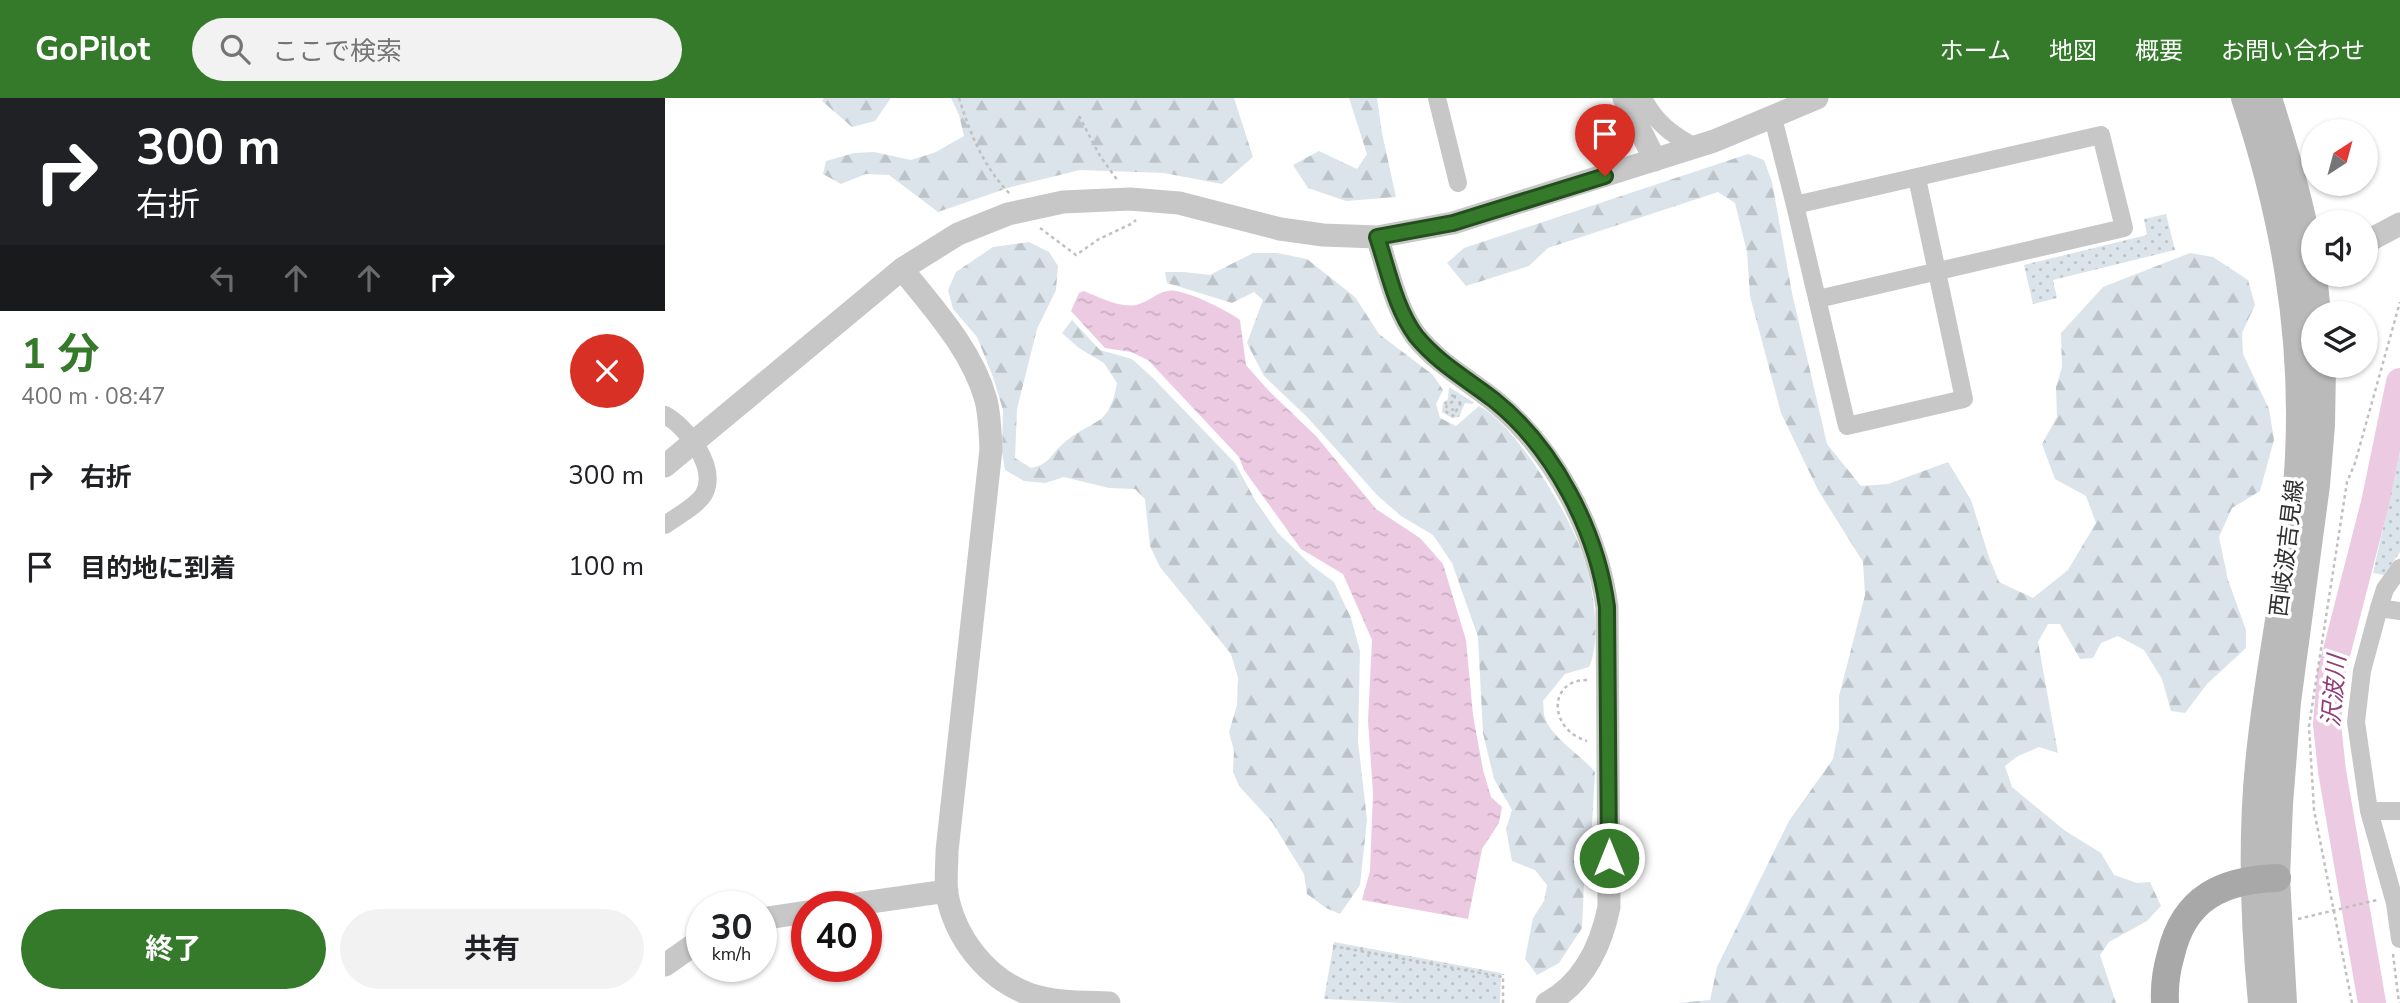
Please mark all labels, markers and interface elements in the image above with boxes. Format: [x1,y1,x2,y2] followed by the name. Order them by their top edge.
[192,18,682,81] search box
[35,27,150,72] text: GoPilot
[216,30,254,68] icon: search
[272,34,402,69] text: ここで検索
[1940,35,2011,67] text: ホーム
[2049,35,2097,67] text: 地図
[2135,35,2183,67] text: 概要
[2221,35,2365,67] text: お問い合わせ
[1575,104,1635,176] pin
[136,114,280,181] text: 300 m
[1586,115,1624,153] icon: arrive
[2301,119,2378,196] north arrow
[2301,119,2378,378] map controls
[21,126,112,217] icon: right
[136,183,200,226] text: 右折
[2301,210,2378,287] button: sound
[204,259,242,297] icon: left
[277,259,315,297] icon: ahead
[350,259,388,297] icon: ahead
[423,259,461,297] icon: right
[2301,301,2378,378] button: layers
[21,326,100,383] text: 1 分
[570,334,644,408] button: close
[21,381,166,412] text: 400 m · 08:47
[21,457,59,495] icon: right
[568,458,644,493] text: 300 m
[80,460,132,495] text: 右折
[2263,478,2311,618] street label: 西岐波吉見線
[21,548,59,586] icon: arrive
[568,549,644,584] text: 100 m
[80,551,236,586] text: 目的地に到着
[2315,651,2353,728] water label: 沢波川
[1572,821,1646,895] position arrow
[791,891,882,982] speed limit sign: 40
[710,904,753,951] text: 30
[21,909,326,989] button: 終了
[340,909,644,989] button: 共有
[712,942,751,966] text: km/h

